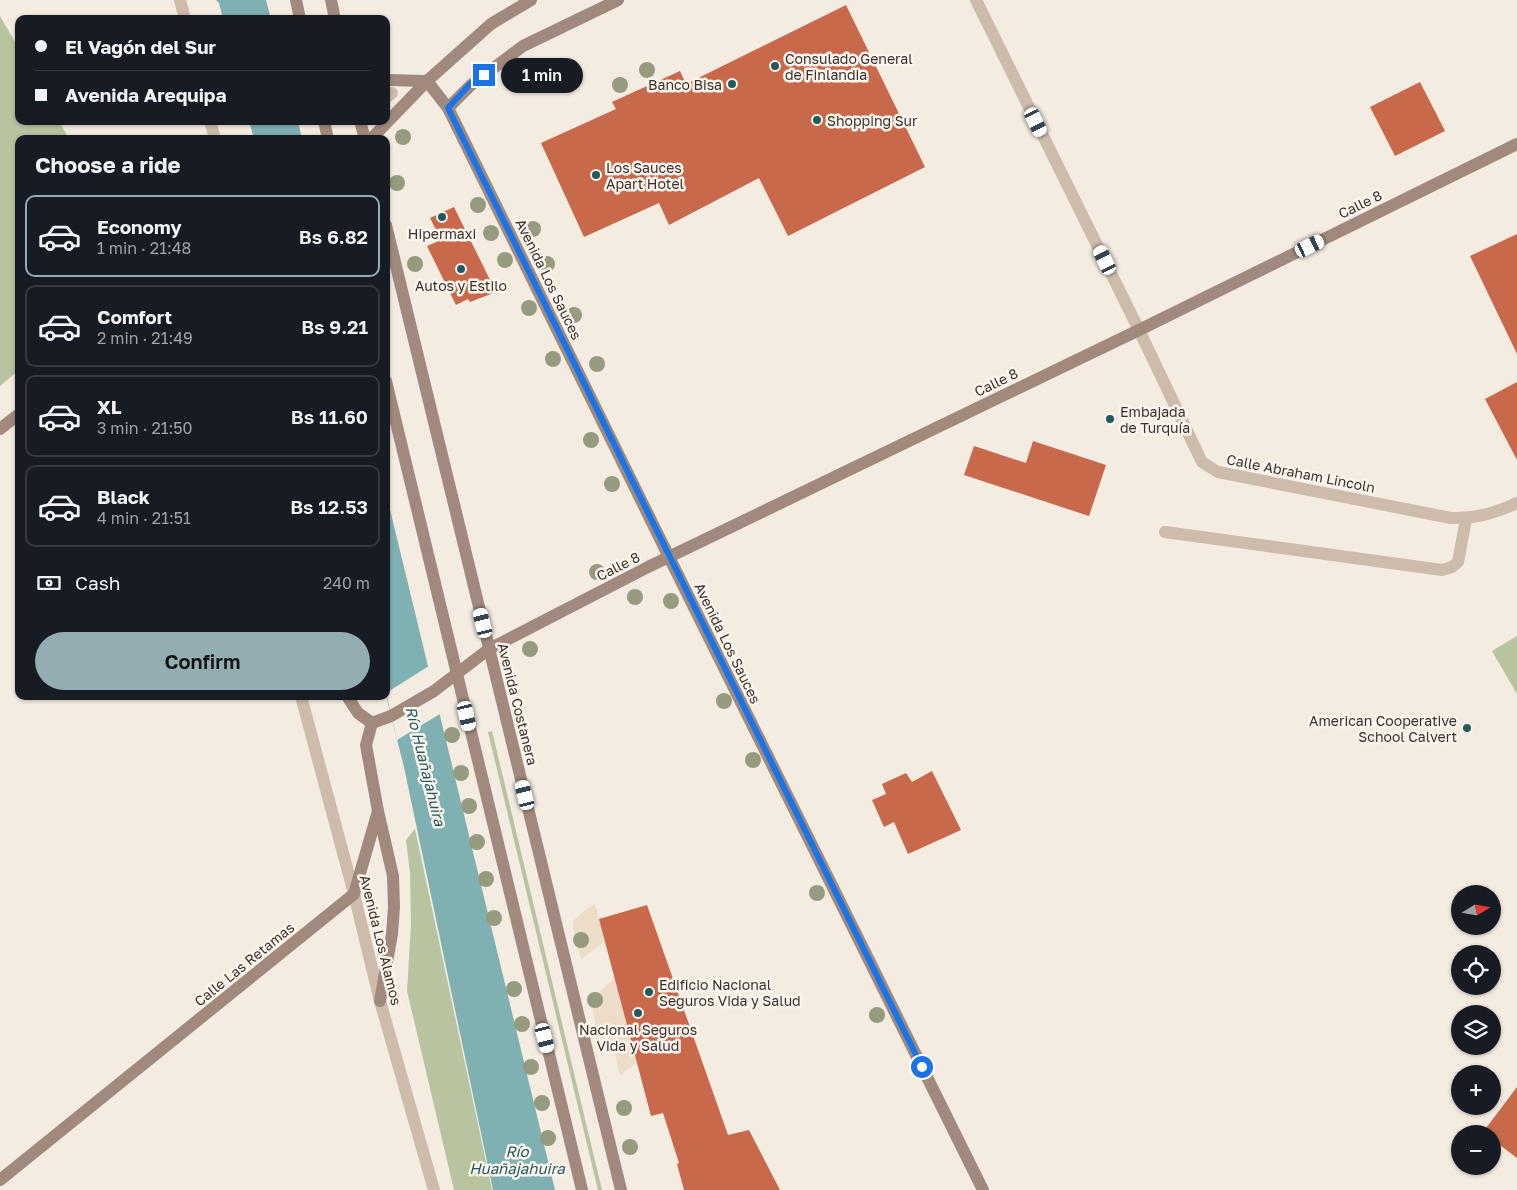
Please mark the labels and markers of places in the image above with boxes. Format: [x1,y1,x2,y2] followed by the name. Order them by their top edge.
[785,50,913,83] place label: Consulado General de Finlandia
[769,60,781,72] marker: Consulado General de Finlandia
[648,76,722,93] place label: Banco Bisa
[726,78,738,90] marker: Banco Bisa
[827,112,918,129] place label: Shopping Sur
[811,114,823,126] marker: Shopping Sur
[606,159,684,192] place label: Los Sauces Apart Hotel
[590,169,602,181] marker: Los Sauces Apart Hotel
[436,211,448,223] marker: Hipermaxi
[408,225,476,242] place label: Hipermaxi
[455,263,467,275] marker: Autos y Estilo
[415,277,507,294] place label: Autos y Estilo
[1120,403,1190,436] place label: Embajada de Turquía
[1104,413,1116,425] marker: Embajada de Turquía
[1309,712,1457,745] place label: American Cooperative School Calvert
[1461,722,1473,734] marker: American Cooperative School Calvert
[659,976,801,1009] place label: Edificio Nacional Seguros Vida y Salud
[643,986,655,998] marker: Edificio Nacional Seguros Vida y Salud
[632,1007,644,1019] marker: Nacional Seguros Vida y Salud
[579,1021,697,1054] place label: Nacional Seguros Vida y Salud

